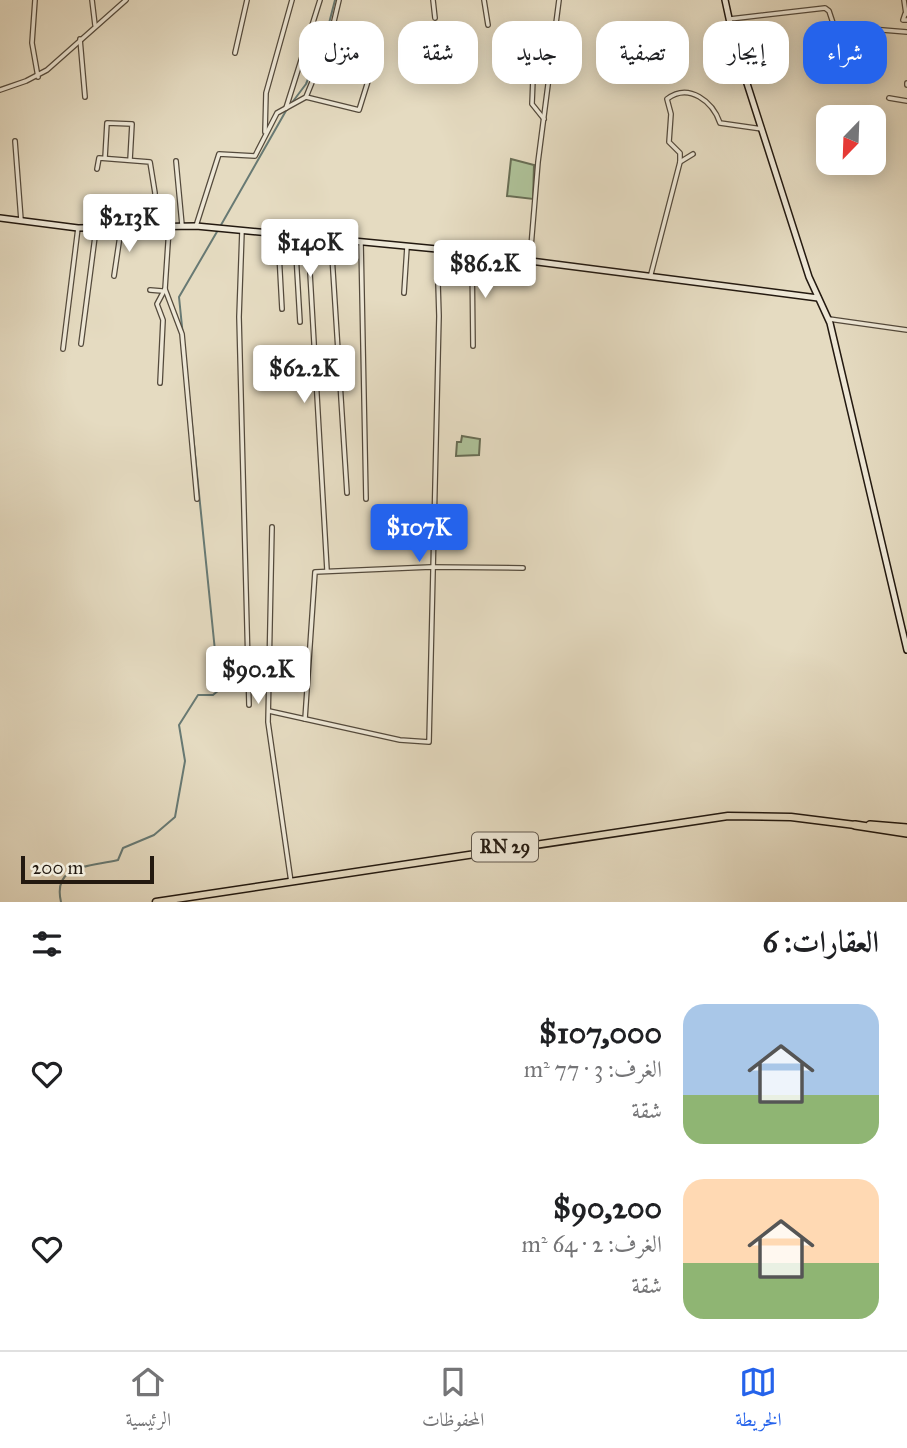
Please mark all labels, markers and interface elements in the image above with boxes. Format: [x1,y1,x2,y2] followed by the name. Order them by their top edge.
[299,21,384,84] chip: منزل
[398,21,478,84] chip: شقة
[492,21,582,84] chip: جديد
[596,21,689,84] chip: تصفية
[703,21,789,84] chip: إيجار
[803,21,887,84] chip: شراء
[816,105,886,175] north arrow
[816,105,886,175] map controls
[80,194,178,254] pin: $213K
[99,203,159,231] text: $213K
[261,219,359,279] pin: $140K
[277,228,343,256] text: $140K
[428,240,542,300] pin: $86.2K
[450,249,520,277] text: $86.2K
[247,346,361,405] pin: $62.2K
[269,354,339,382] text: $62.2K
[370,504,468,564] pin: $107K
[387,513,451,541] text: $107K
[201,646,315,706] pin: $90.2K
[222,655,294,683] text: $90.2K
[472,832,538,862] road number: RN 29
[21,853,154,885] scale bar
[32,856,84,879] text: 200 m
[762,924,879,960] text: العقارات: 6
[28,925,66,963] icon: filters
[539,1015,662,1051] text: $107,000
[739,1032,823,1116] icon: home
[28,1055,66,1093] icon: heart
[524,1055,662,1083] text: الغرف: 3 · 77 m²
[632,1096,662,1124] text: شقة
[553,1190,662,1226] text: $90,200
[739,1207,823,1291] icon: home
[28,1230,66,1268] icon: heart
[521,1230,662,1258] text: الغرف: 2 · 64 m²
[632,1271,662,1299] text: شقة
[125,1363,171,1438] tab: الرئيسية
[422,1363,485,1438] tab: المحفوظات
[735,1363,782,1438] tab: الخريطة

